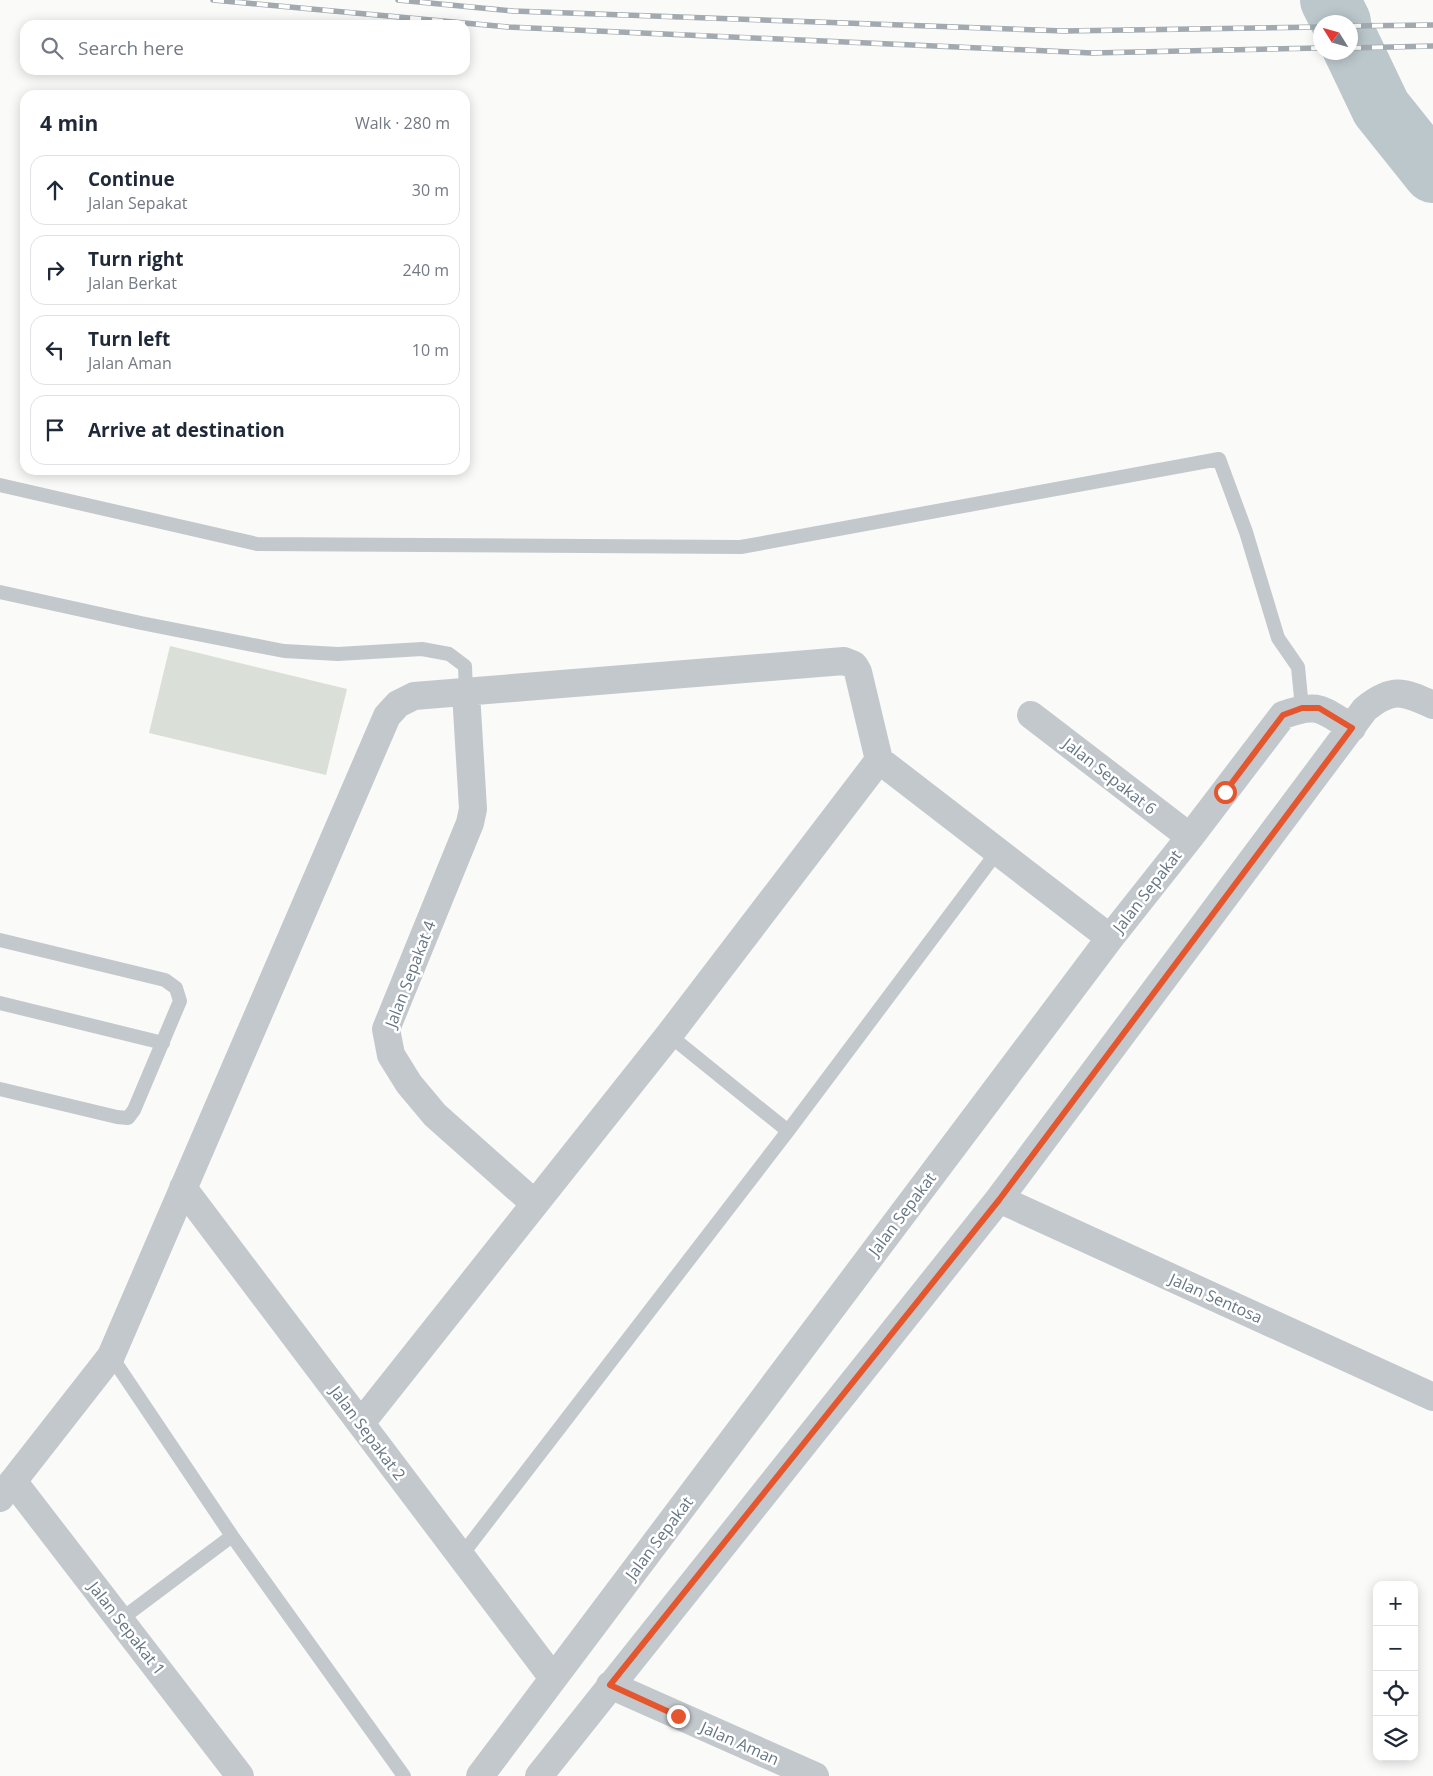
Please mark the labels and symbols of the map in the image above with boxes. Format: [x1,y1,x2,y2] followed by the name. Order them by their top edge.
[1313,15,1358,60] north arrow
[1057,731,1161,819] street label: Jalan Sepakat 6
[1214,781,1237,804] route start
[1106,845,1186,939] street label: Jalan Sepakat
[379,917,440,1032] street label: Jalan Sepakat 4
[862,1167,941,1262] street label: Jalan Sepakat
[1164,1267,1266,1328] street label: Jalan Sentosa
[324,1380,411,1485] street label: Jalan Sepakat 2
[619,1491,698,1586] street label: Jalan Sepakat
[82,1575,170,1679] street label: Jalan Sepakat 1
[667,1705,690,1728] route end
[695,1715,783,1770] street label: Jalan Aman

